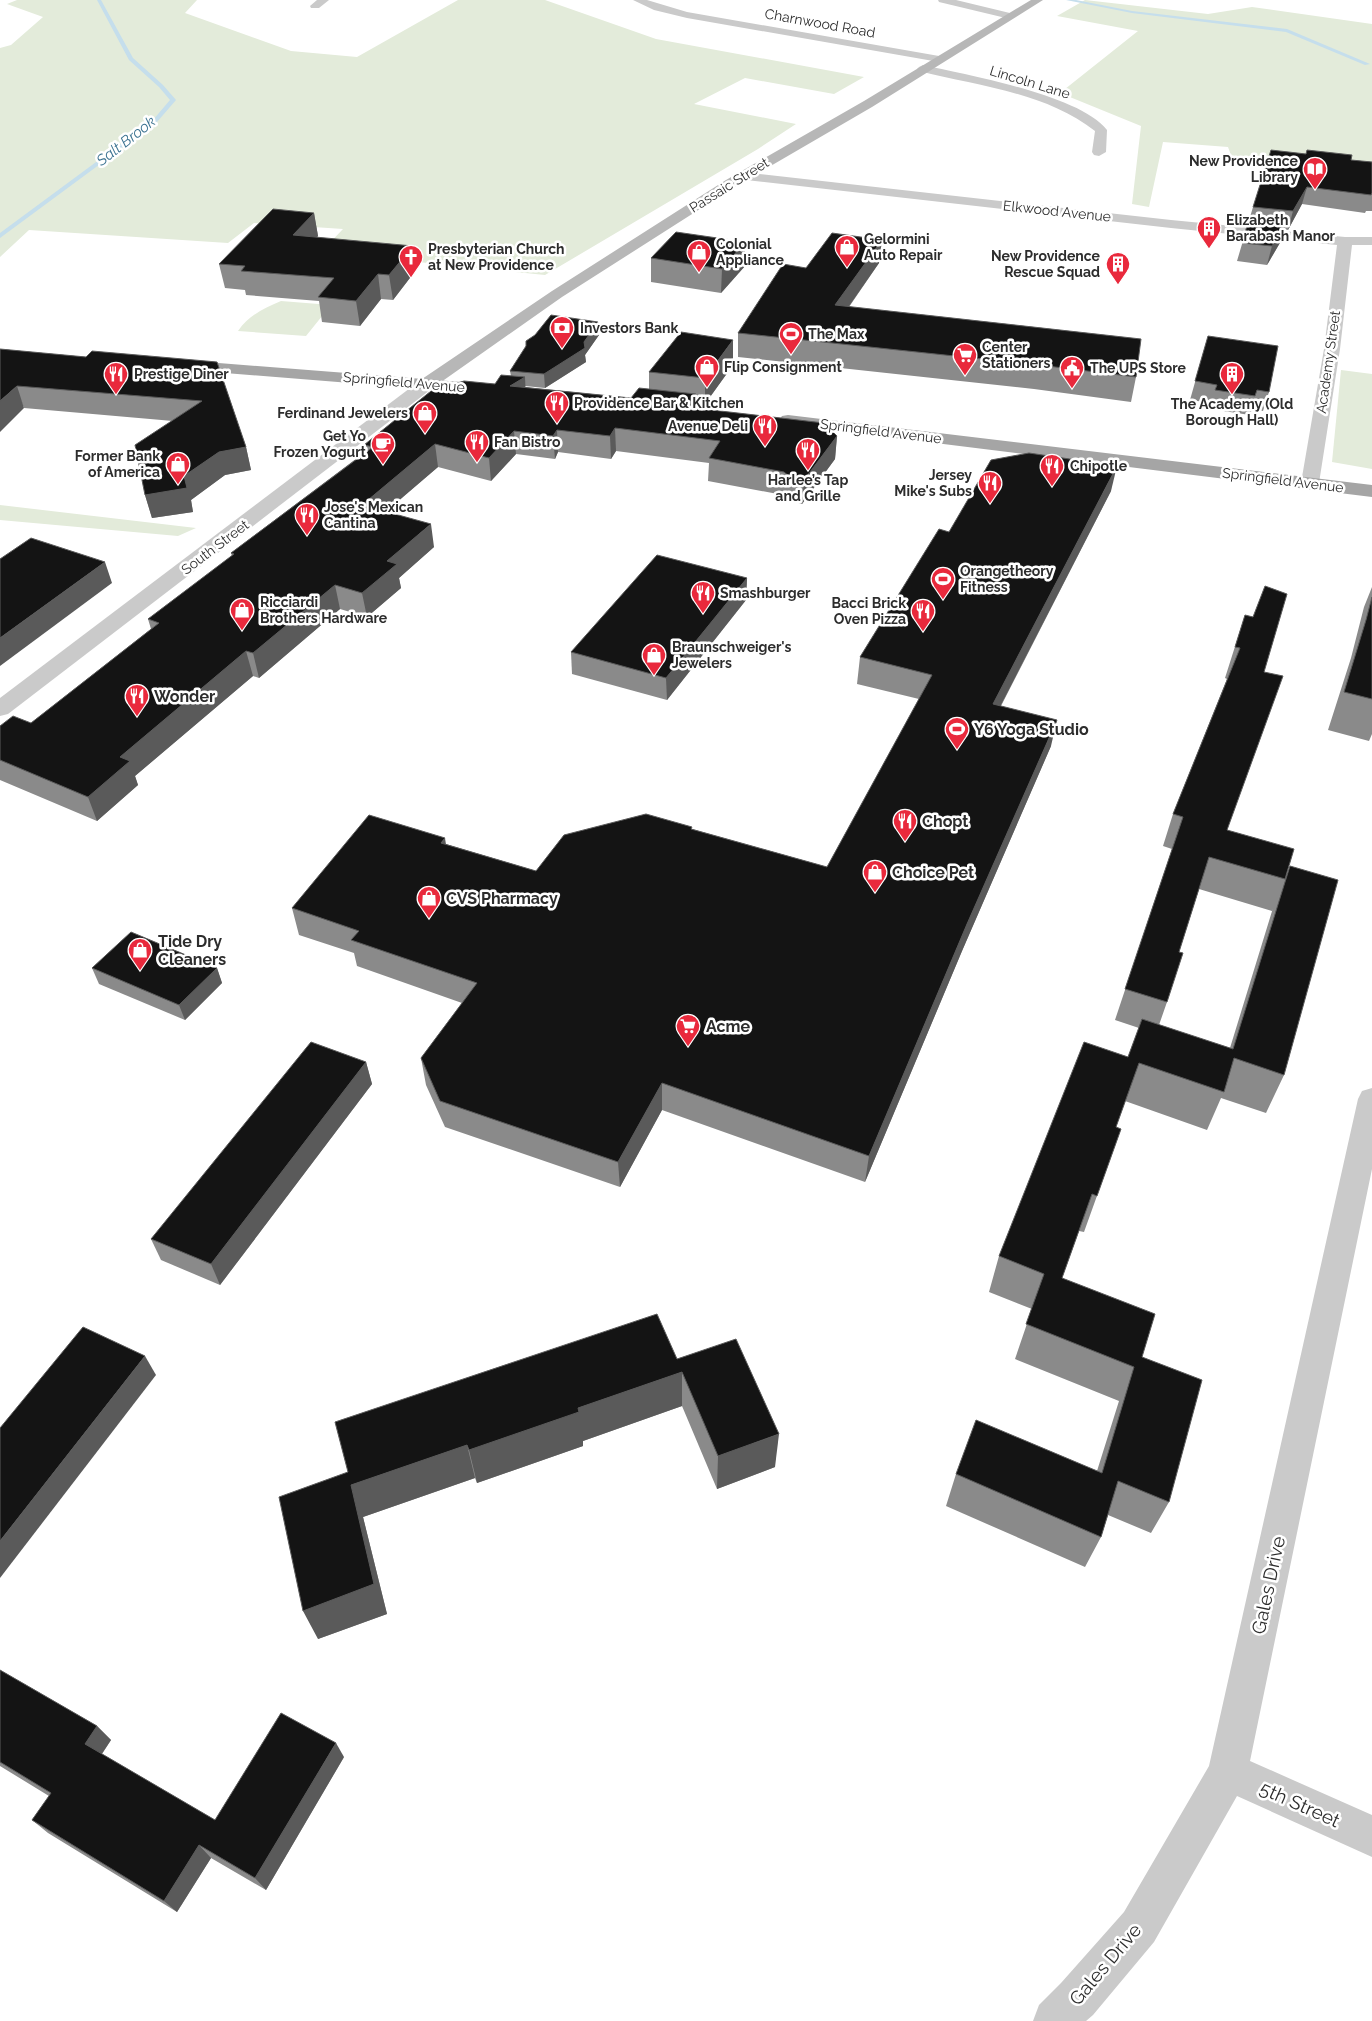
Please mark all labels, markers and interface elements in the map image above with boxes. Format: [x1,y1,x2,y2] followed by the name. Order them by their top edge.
[763,5,877,41] street label: Charnwood Road
[988,62,1072,102] street label: Lincoln Lane
[92,112,159,170] water label: Salt Brook
[1189,153,1299,185] place label: New Providence Library
[686,154,772,216] street label: Passaic Street
[1302,156,1328,190] library icon: New Providence Library
[1002,197,1112,225] street label: Elkwood Avenue
[1226,212,1336,244] place label: Elizabeth Barabash Manor
[1196,215,1222,249] building icon: Elizabeth Barabash Manor
[864,231,943,263] place label: Gelormini Auto Repair
[834,234,860,268] shop icon: Gelormini Auto Repair
[716,236,784,268] place label: Colonial Appliance
[686,239,712,273] shop icon: Colonial Appliance
[428,241,565,273] place label: Presbyterian Church at New Providence
[398,244,424,278] church icon: Presbyterian Church at New Providence
[991,248,1101,280] place label: New Providence Rescue Squad
[1105,251,1131,285] building icon: New Providence Rescue Squad
[1313,309,1343,415] street label: Academy Street
[549,315,575,349] bank icon: Investors Bank
[580,320,679,336] place label: Investors Bank
[778,321,804,355] sports icon: The Max
[808,326,865,342] place label: The Max
[982,339,1050,371] place label: Center Stationers
[952,342,978,376] supermarket icon: Center Stationers
[694,354,720,388] shop icon: Flip Consignment
[1059,355,1085,389] public building icon: The UPS Store
[724,359,842,375] place label: Flip Consignment
[1090,360,1187,376] place label: The UPS Store
[103,361,129,395] restaurant icon: Prestige Diner
[1219,361,1245,395] building icon: The Academy (Old Borough Hall)
[134,366,229,382] place label: Prestige Diner
[343,369,465,395] street label: Springfield Avenue
[544,390,570,424] restaurant icon: Providence Bar & Kitchen
[574,395,744,411] place label: Providence Bar & Kitchen
[1171,396,1293,428] place label: The Academy (Old Borough Hall)
[412,400,438,434] shop icon: Ferdinand Jewelers
[277,405,408,421] place label: Ferdinand Jewelers
[752,413,778,447] restaurant icon: Avenue Deli
[819,416,943,446] street label: Springfield Avenue
[668,418,748,434] place label: Avenue Deli
[273,428,367,460] place label: Get Yo Frozen Yogurt
[464,429,490,463] restaurant icon: Fan Bistro
[370,431,396,465] cafe icon: Get Yo Frozen Yogurt
[494,434,561,450] place label: Fan Bistro
[795,437,821,471] restaurant icon: Harlee’s Tap and Grille
[75,448,160,480] place label: Former Bank of America
[165,451,191,485] shop icon: Former Bank of America
[1039,453,1065,487] restaurant icon: Chipotle
[1070,458,1128,474] place label: Chipotle
[1221,465,1345,495] street label: Springfield Avenue
[894,467,972,499] place label: Jersey Mike's Subs
[977,470,1003,504] restaurant icon: Jersey Mike's Subs
[768,472,848,504] place label: Harlee’s Tap and Grille
[324,499,423,531] place label: Jose's Mexican Cantina
[294,502,320,536] restaurant icon: Jose's Mexican Cantina
[178,516,252,578] street label: South Street
[960,563,1054,595] place label: Orangetheory Fitness
[930,566,956,600] sports icon: Orangetheory Fitness
[690,580,716,614] restaurant icon: Smashburger
[720,585,811,601] place label: Smashburger
[260,594,388,626] place label: Ricciardi Brothers Hardware
[832,595,906,627] place label: Bacci Brick Oven Pizza
[229,597,255,631] shop icon: Ricciardi Brothers Hardware
[910,598,936,632] restaurant icon: Bacci Brick Oven Pizza
[672,639,791,671] place label: Braunschweiger's Jewelers
[641,642,667,676] shop icon: Braunschweiger's Jewelers
[124,683,150,717] restaurant icon: Wonder
[154,687,215,706] place label: Wonder
[944,716,970,750] sports icon: Y6 Yoga Studio
[974,720,1089,739] place label: Y6 Yoga Studio
[892,808,918,842] restaurant icon: Chopt
[922,812,969,831] place label: Chopt
[862,859,888,893] shop icon: Choice Pet
[892,863,974,882] place label: Choice Pet
[416,885,442,919] shop icon: CVS Pharmacy
[446,889,558,908] place label: CVS Pharmacy
[158,932,226,969] place label: Tide Dry Cleaners
[127,937,153,971] shop icon: Tide Dry Cleaners
[675,1013,701,1047] supermarket icon: Acme
[706,1017,750,1036] place label: Acme
[1247,1534,1289,1636] street label: Gales Drive
[1257,1777,1344,1832] street label: 5th Street
[1065,1919,1145,2009] street label: Gales Drive

